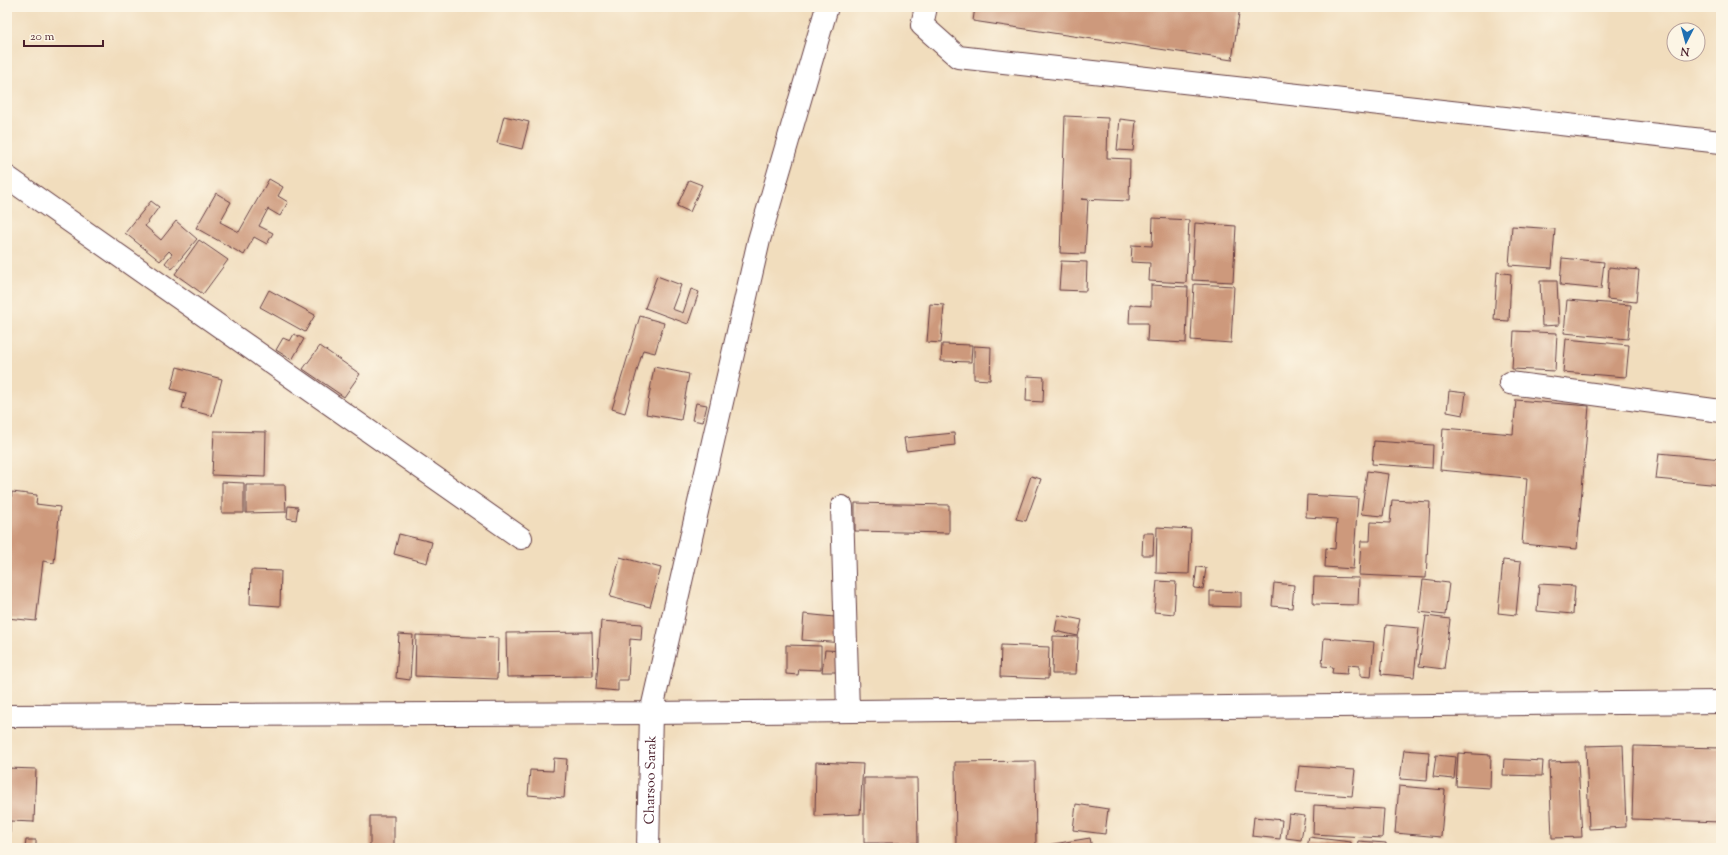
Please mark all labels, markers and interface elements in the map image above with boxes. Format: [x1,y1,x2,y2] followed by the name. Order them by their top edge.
[24,22,103,48] scale bar
[1666,22,1706,62] north arrow
[30,28,55,46] text: 20 m
[1680,43,1691,59] text: N
[641,735,663,825] street label: Charsoo Sarak

